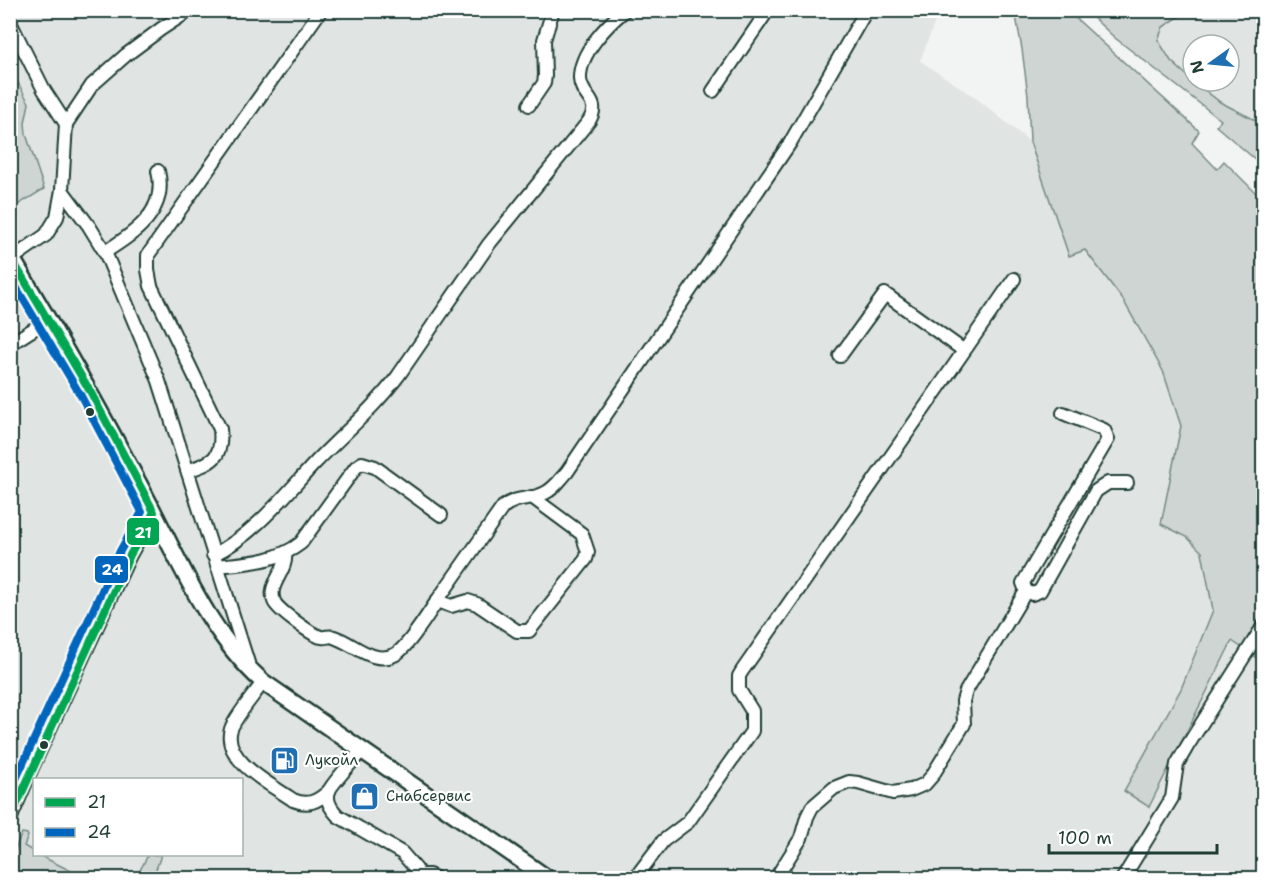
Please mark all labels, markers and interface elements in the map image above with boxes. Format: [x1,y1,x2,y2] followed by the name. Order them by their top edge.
[1181,33,1241,93] north arrow
[1185,58,1209,76] text: N
[84,406,96,418] unlabelled marker
[126,517,160,546] line badge: 21
[134,522,152,543] text: 21
[94,555,129,584] line badge: 24
[101,559,123,580] text: 24
[38,739,50,751] unlabelled marker
[268,744,300,776] fuel station icon: Лукойл
[305,750,359,770] place label: Лукойл
[33,778,243,856] legend
[349,780,381,812] shop icon: Снабсервис
[386,786,471,806] place label: Снабсервис
[87,790,106,814] text: 21
[1049,817,1217,855] scale bar
[87,820,111,844] text: 24
[1058,826,1112,850] text: 100 m

